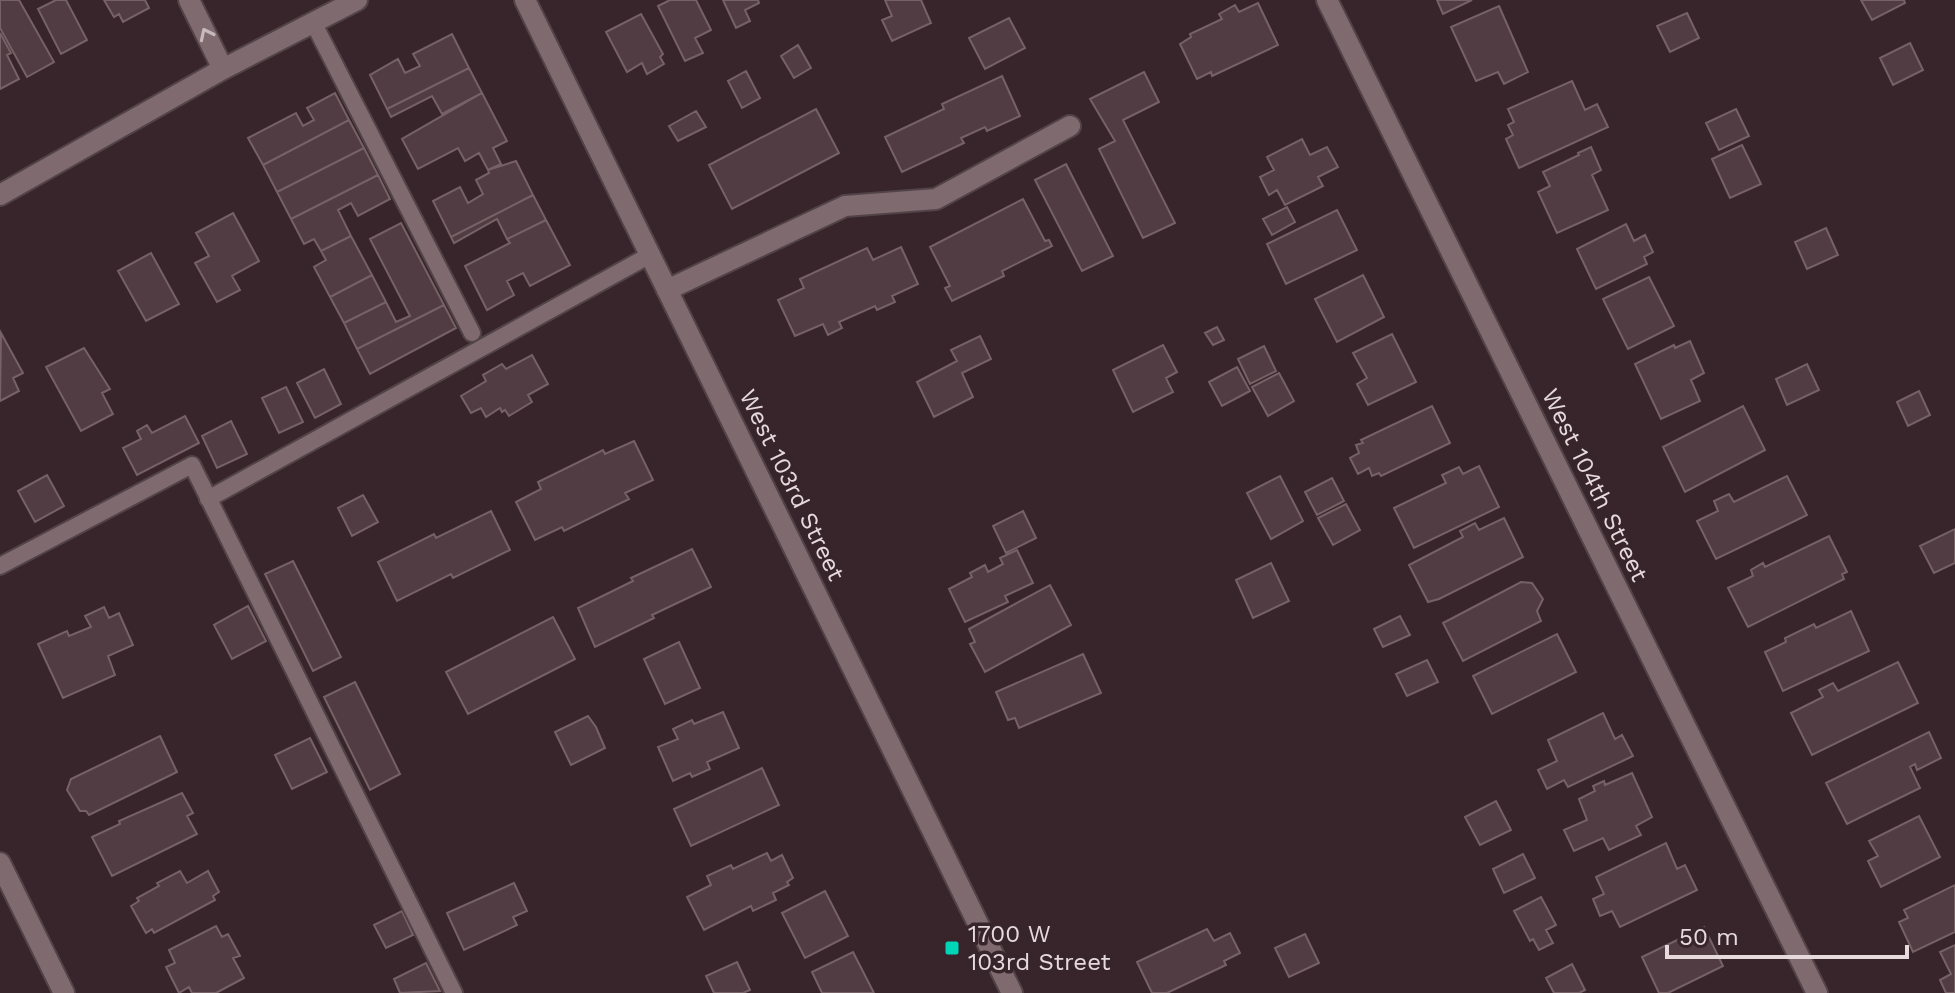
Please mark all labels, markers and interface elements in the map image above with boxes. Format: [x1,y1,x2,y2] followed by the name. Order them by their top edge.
[200,28,216,43] one-way arrow
[1536,384,1654,586] street label: West 104th Street
[734,385,850,585] street label: West 103rd Street
[1667,909,1907,959] scale bar
[968,920,1111,976] place label: 1700 W 103rd Street
[1679,923,1739,951] text: 50 m
[943,939,961,957] marker: 1700 W 103rd Street

